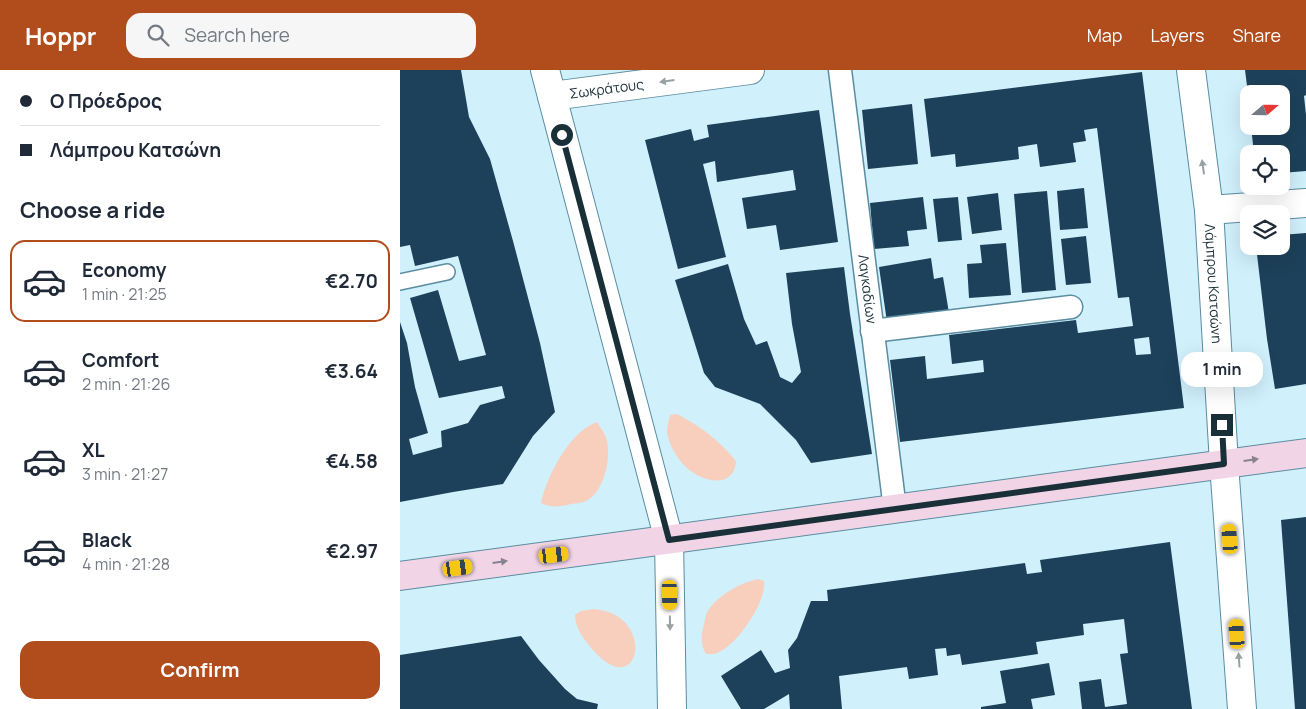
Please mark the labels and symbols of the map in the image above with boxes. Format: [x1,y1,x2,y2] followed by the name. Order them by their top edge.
[568,74,645,103] street label: Σωκράτους
[658,77,674,85] one-way arrow
[1240,85,1290,135] north arrow
[551,124,573,146] route start
[1199,158,1207,174] one-way arrow
[1201,223,1227,344] street label: Λάμπρου Κατσώνη
[854,253,882,325] street label: Λαγκαδίων
[1181,352,1263,388] callout: 1 min
[1211,414,1233,436] route end
[1243,456,1259,464] one-way arrow
[1221,524,1238,554] car
[538,546,569,564] car
[442,558,473,578] car
[493,558,509,566] one-way arrow
[662,580,677,610] car
[667,616,675,632] one-way arrow
[1228,619,1245,649] car
[1234,652,1242,668] one-way arrow

